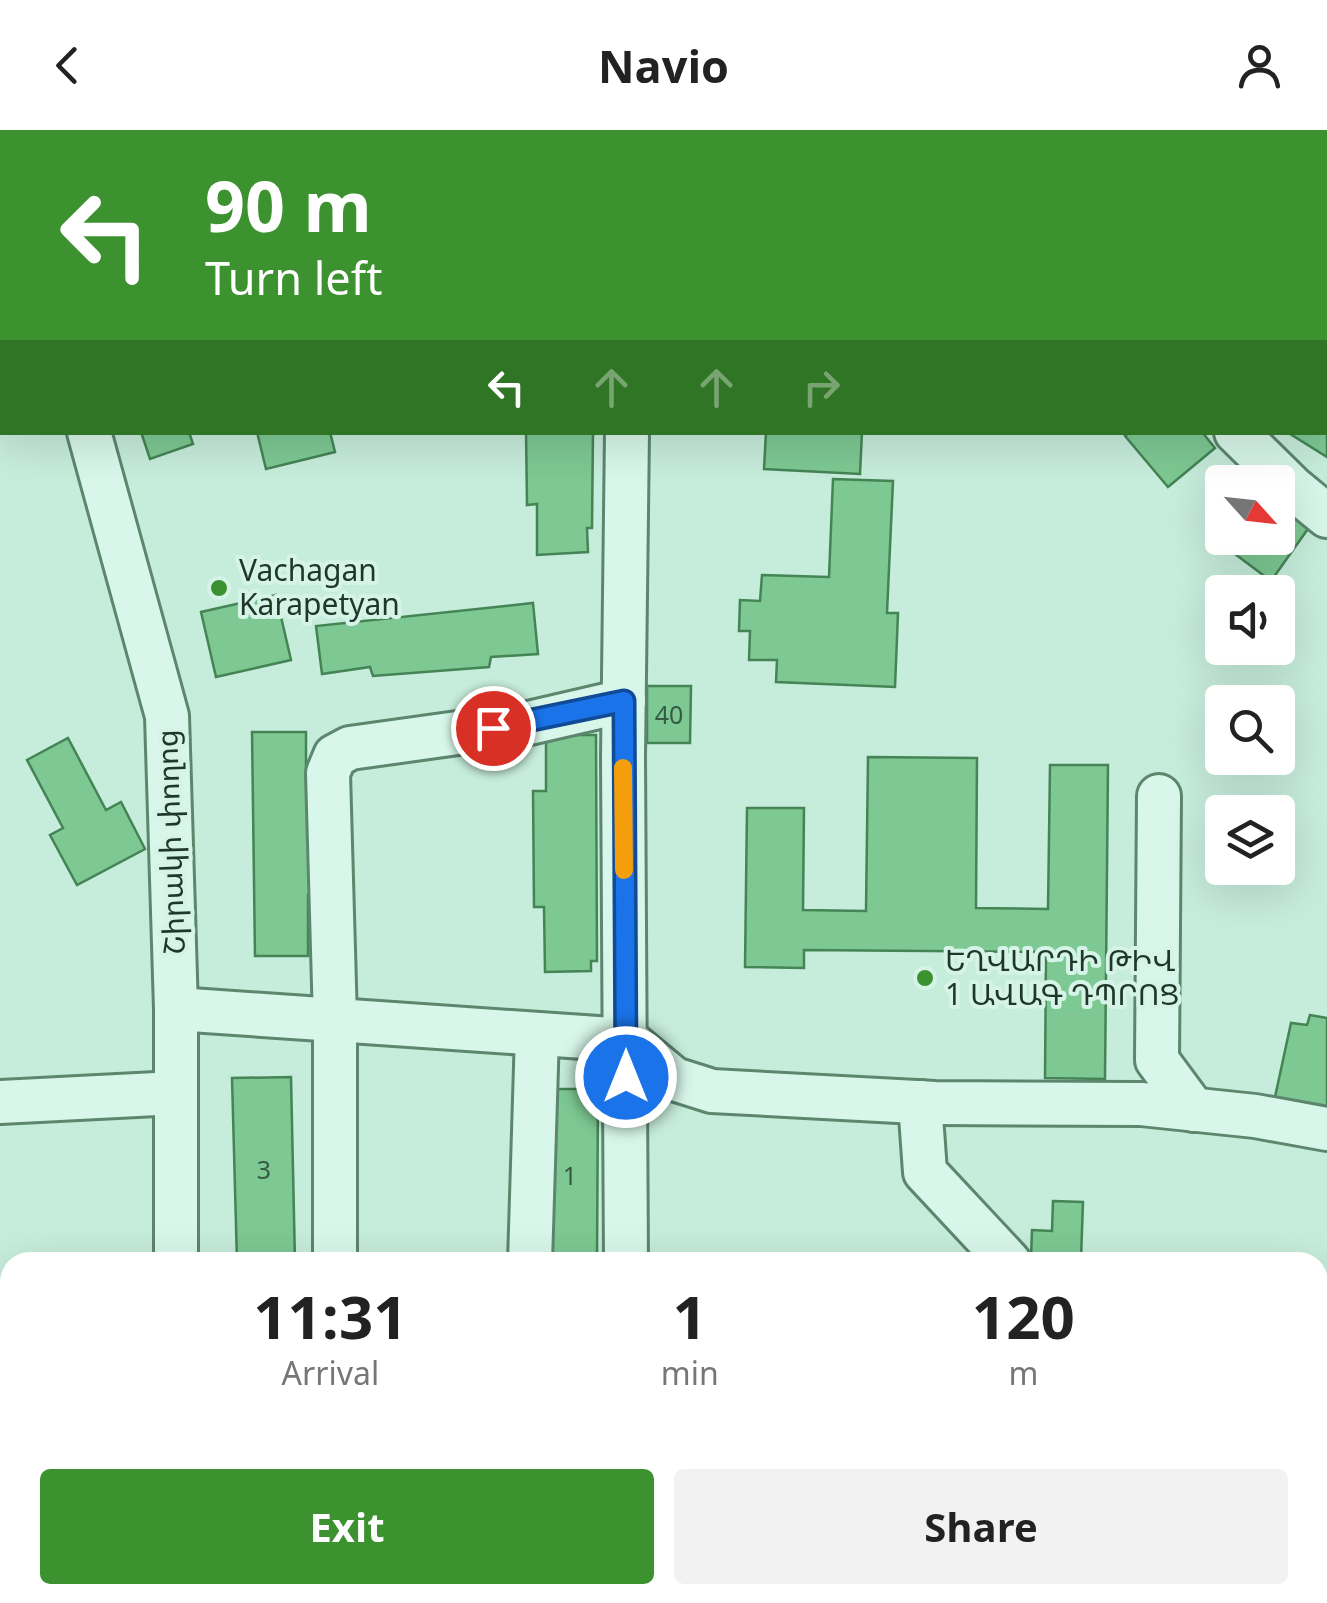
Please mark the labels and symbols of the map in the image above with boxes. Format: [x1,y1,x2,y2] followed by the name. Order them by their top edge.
[1205,465,1295,555] north arrow
[239,549,400,624] place label: Vachagan Karapetyan
[208,577,230,599] marker: Vachagan Karapetyan
[451,686,536,771] pin
[655,697,683,731] house number: 40
[145,729,194,956] street label: Շիրակի փողոց
[945,939,1179,1014] place label: ԵՂՎԱՐԴԻ ԹԻՎ 1 ԱՎԱԳ ԴՊՐՈՑ
[914,967,936,989] marker: ԵՂՎԱՐԴԻ ԹԻՎ 1 ԱՎԱԳ ԴՊՐՈՑ
[574,1025,678,1129] position arrow
[257,1152,271,1186] house number: 3
[563,1158,577,1192] house number: 1

